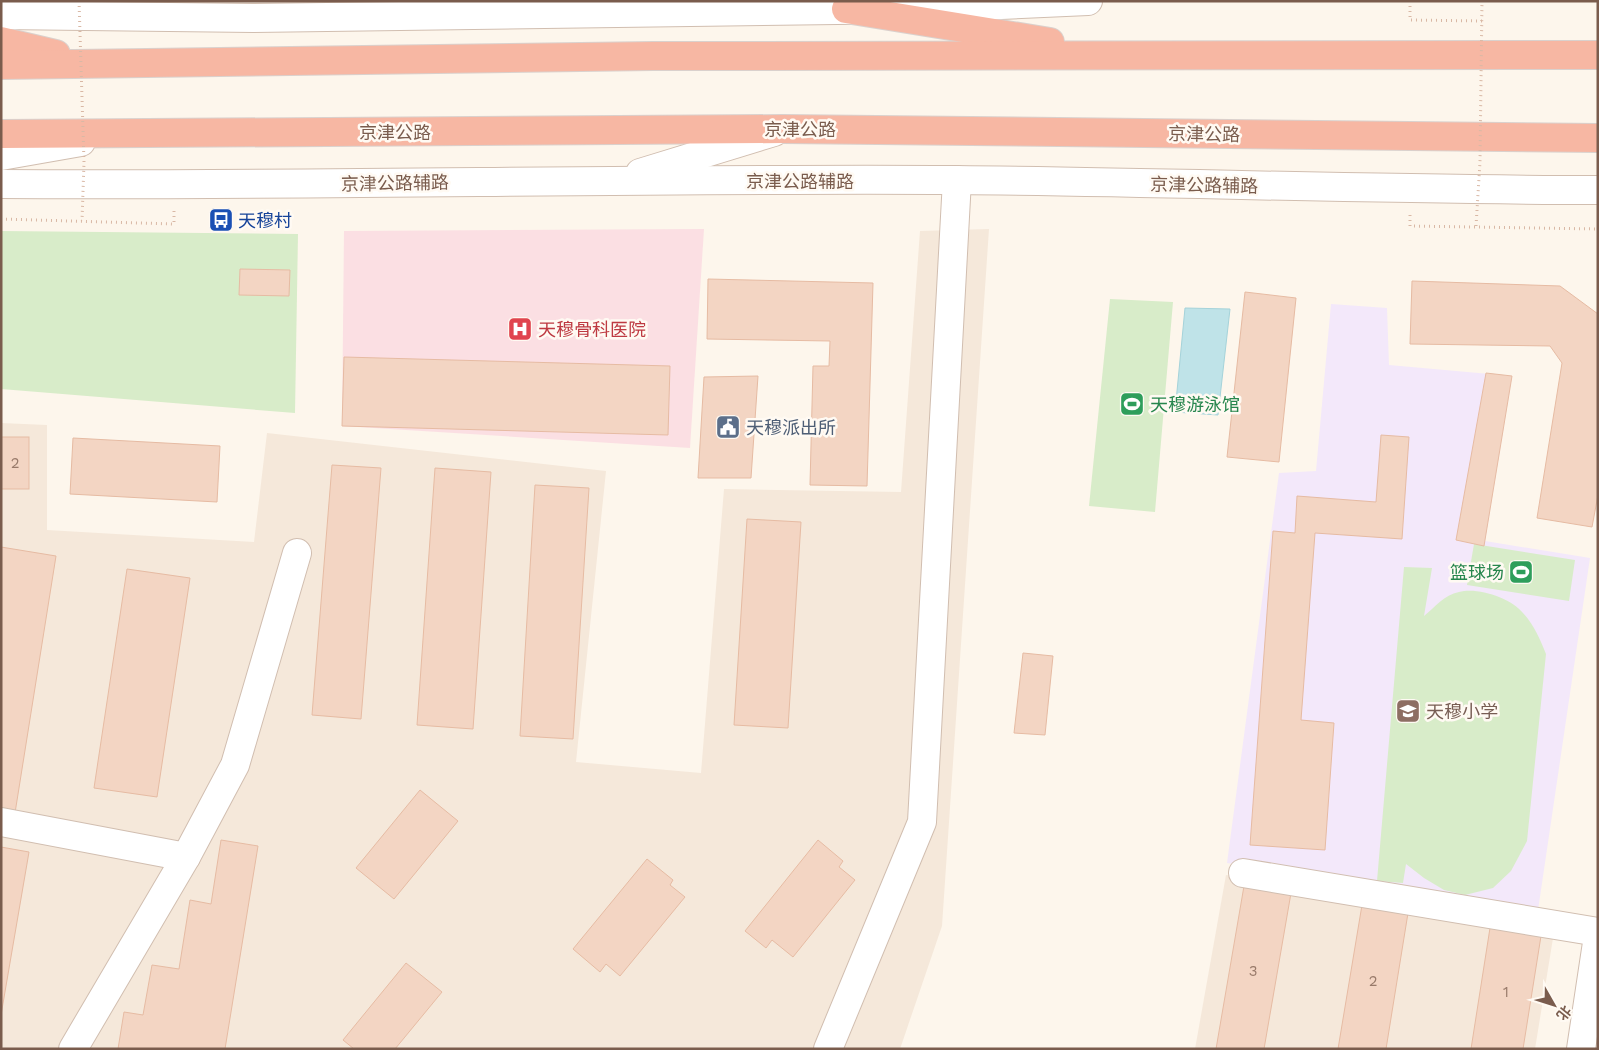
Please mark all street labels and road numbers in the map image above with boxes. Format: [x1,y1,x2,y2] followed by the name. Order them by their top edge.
[764,119,836,140] street label: 京津公路
[359,122,431,143] street label: 京津公路
[1168,123,1240,145] street label: 京津公路
[746,171,854,192] street label: 京津公路辅路
[341,172,449,194] street label: 京津公路辅路
[1150,174,1258,196] street label: 京津公路辅路

